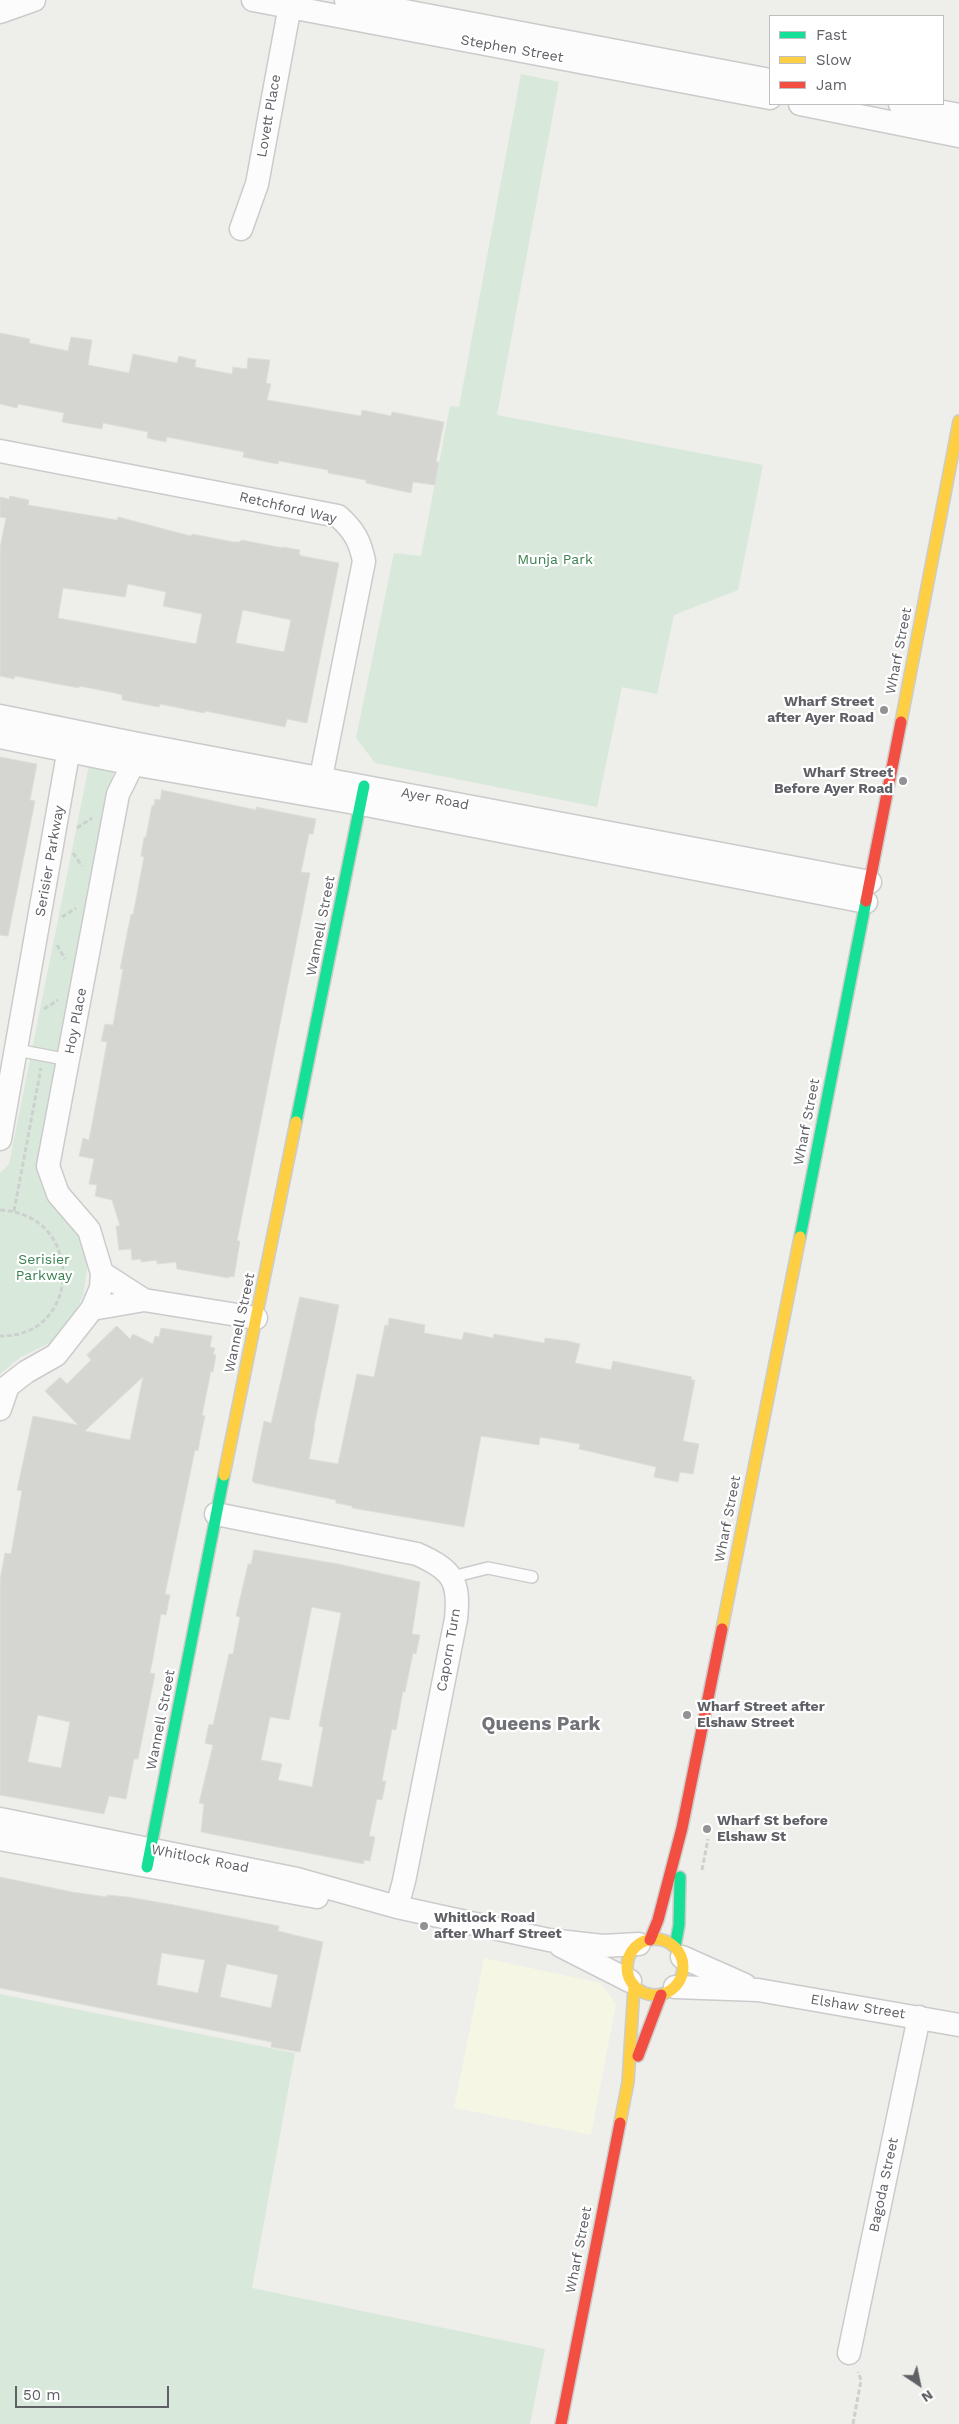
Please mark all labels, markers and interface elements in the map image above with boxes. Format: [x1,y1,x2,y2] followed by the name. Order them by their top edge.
[769,15,944,105] legend
[816,26,847,44] text: Fast
[459,32,565,66] street label: Stephen Street
[816,51,852,69] text: Slow
[253,73,285,159] street label: Lovett Place
[816,76,847,94] text: Jam
[238,489,338,527] street label: Retchford Way
[517,552,593,568] park label: Munja Park
[882,606,916,696] street label: Wharf Street
[767,694,874,726] place label: Wharf Street after Ayer Road
[878,704,890,716] marker: Wharf Street after Ayer Road
[774,765,893,798] place label: Wharf Street Before Ayer Road
[897,775,909,787] marker: Wharf Street Before Ayer Road
[400,784,470,814] street label: Ayer Road
[32,804,68,918] street label: Serisier Parkway
[303,874,339,978] street label: Wannell Street
[61,987,91,1055] street label: Hoy Place
[790,1077,824,1167] street label: Wharf Street
[16,1252,72,1284] park label: Serisier Parkway
[221,1272,259,1374] street label: Wannell Street
[711,1474,745,1564] street label: Wharf Street
[433,1607,465,1693] street label: Caporn Turn
[143,1668,179,1772] street label: Wannell Street
[697,1699,825,1731] place label: Wharf Street after Elshaw Street
[681,1709,693,1721] marker: Wharf Street after Elshaw Street
[482,1713,600,1735] district label: Queens Park
[717,1813,828,1845] place label: Wharf St before Elshaw St
[701,1823,713,1835] marker: Wharf St before Elshaw St
[150,1841,250,1877] street label: Whitlock Road
[434,1910,562,1942] place label: Whitlock Road after Wharf Street
[418,1920,430,1932] marker: Whitlock Road after Wharf Street
[809,1991,907,2023] street label: Elshaw Street
[866,2136,902,2234] street label: Bagoda Street
[562,2205,596,2295] street label: Wharf Street
[894,2359,944,2409] north arrow
[18,2376,171,2408] scale bar
[23,2386,60,2404] text: 50 m
[919,2387,936,2406] text: N

